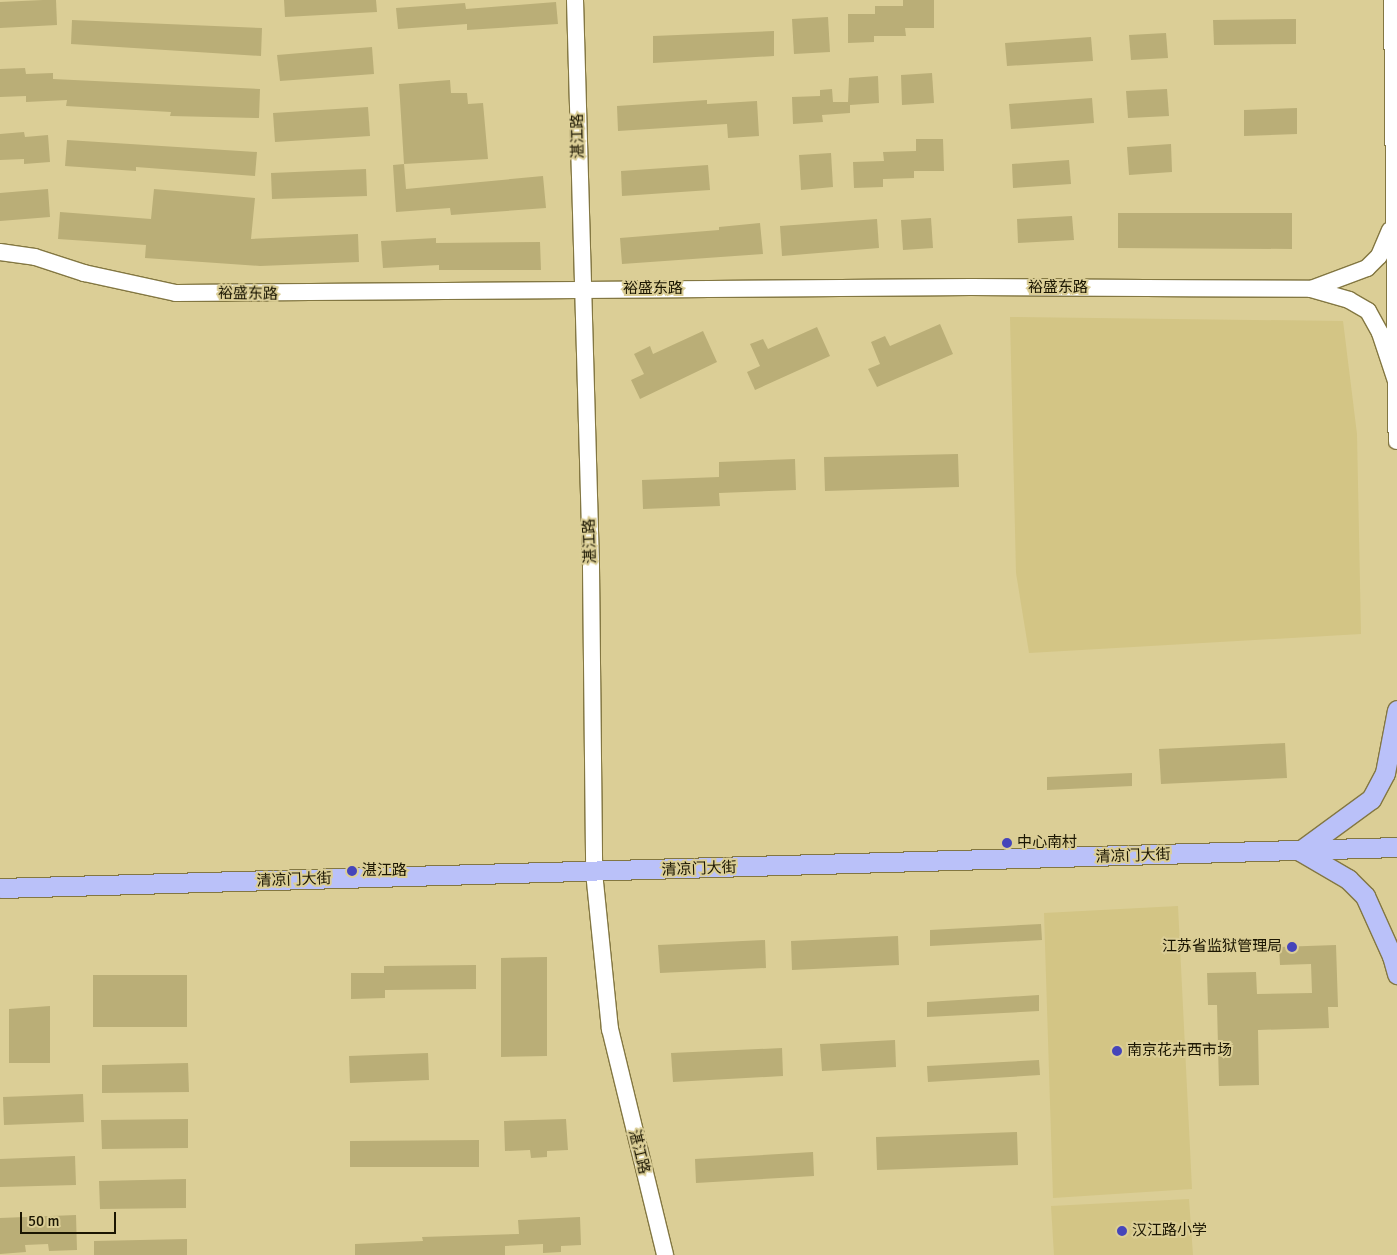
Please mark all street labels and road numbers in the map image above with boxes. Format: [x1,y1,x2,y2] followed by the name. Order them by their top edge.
[569,113,587,159] street label: 湛江路
[1028,279,1088,297] street label: 裕盛东路
[623,280,683,298] street label: 裕盛东路
[218,284,278,304] street label: 裕盛东路
[580,518,600,564] street label: 湛江路
[1095,846,1171,866] street label: 清凉门大街
[661,859,737,879] street label: 清凉门大街
[256,870,332,890] street label: 清凉门大街
[625,1128,653,1176] street label: 湛江路

